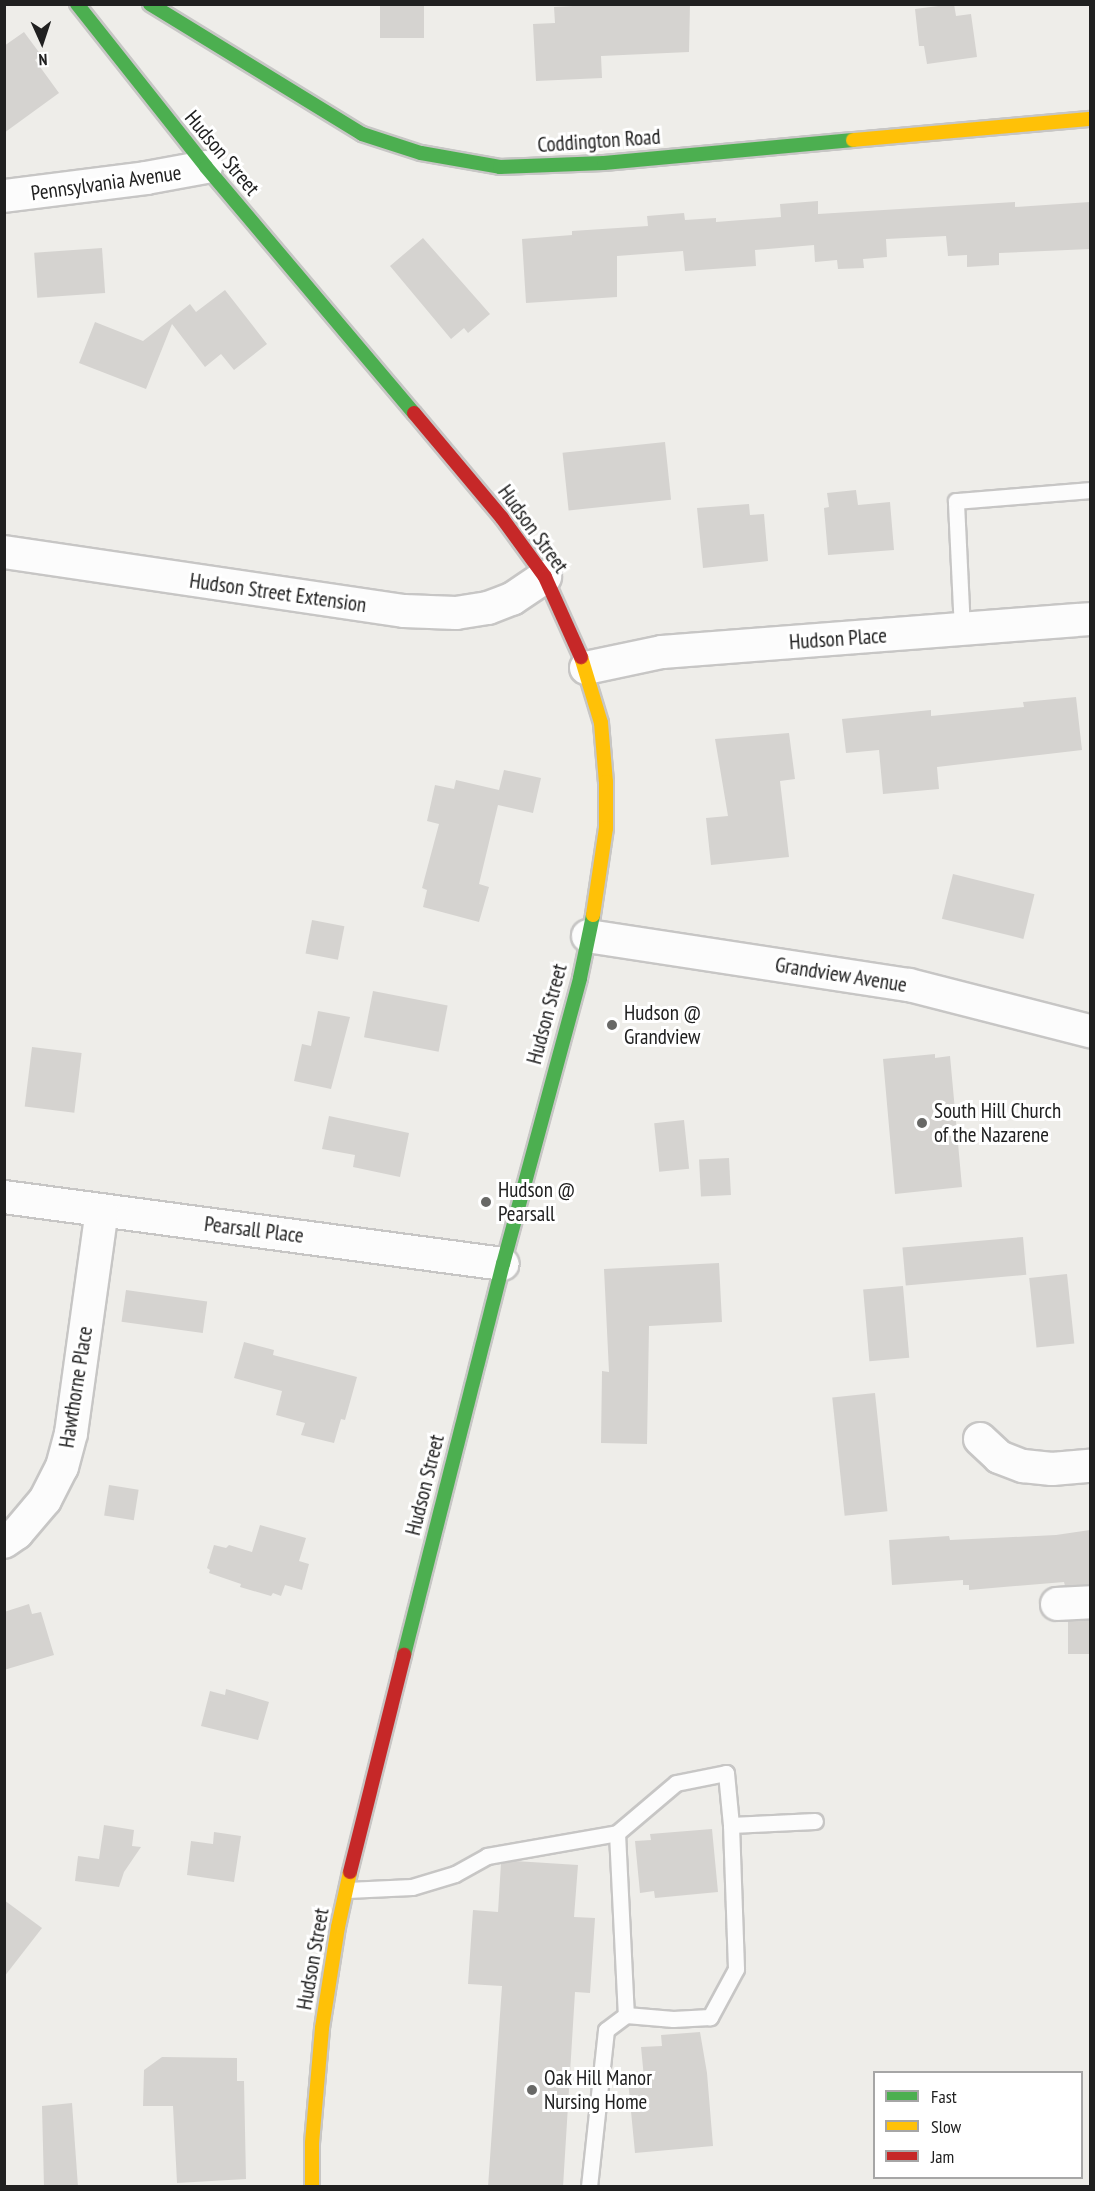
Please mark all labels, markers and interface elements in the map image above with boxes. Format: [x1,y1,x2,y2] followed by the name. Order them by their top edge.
[12,12,72,72] north arrow
[38,50,48,70] text: N
[179,106,265,200] street label: Hudson Street
[537,124,661,158] street label: Coddington Road
[29,160,183,206] street label: Pennsylvania Avenue
[493,480,573,578] street label: Hudson Street
[188,568,368,618] street label: Hudson Street Extension
[788,623,888,655] street label: Hudson Place
[773,952,909,998] street label: Grandview Avenue
[522,961,572,1067] street label: Hudson Street
[624,1000,701,1050] place label: Hudson @ Grandview
[605,1018,619,1032] marker: Hudson @ Grandview
[934,1098,1061,1148] place label: South Hill Church of the Nazarene
[915,1116,929,1130] marker: South Hill Church of the Nazarene
[498,1177,575,1227] place label: Hudson @ Pearsall
[479,1195,493,1209] marker: Hudson @ Pearsall
[203,1211,305,1249] street label: Pearsall Place
[54,1324,98,1450] street label: Hawthorne Place
[400,1432,450,1538] street label: Hudson Street
[292,1906,334,2012] street label: Hudson Street
[544,2065,652,2115] place label: Oak Hill Manor Nursing Home
[873,2071,1083,2179] legend
[525,2083,539,2097] marker: Oak Hill Manor Nursing Home
[931,2085,957,2108] text: Fast
[931,2115,961,2138] text: Slow
[931,2145,954,2168] text: Jam

